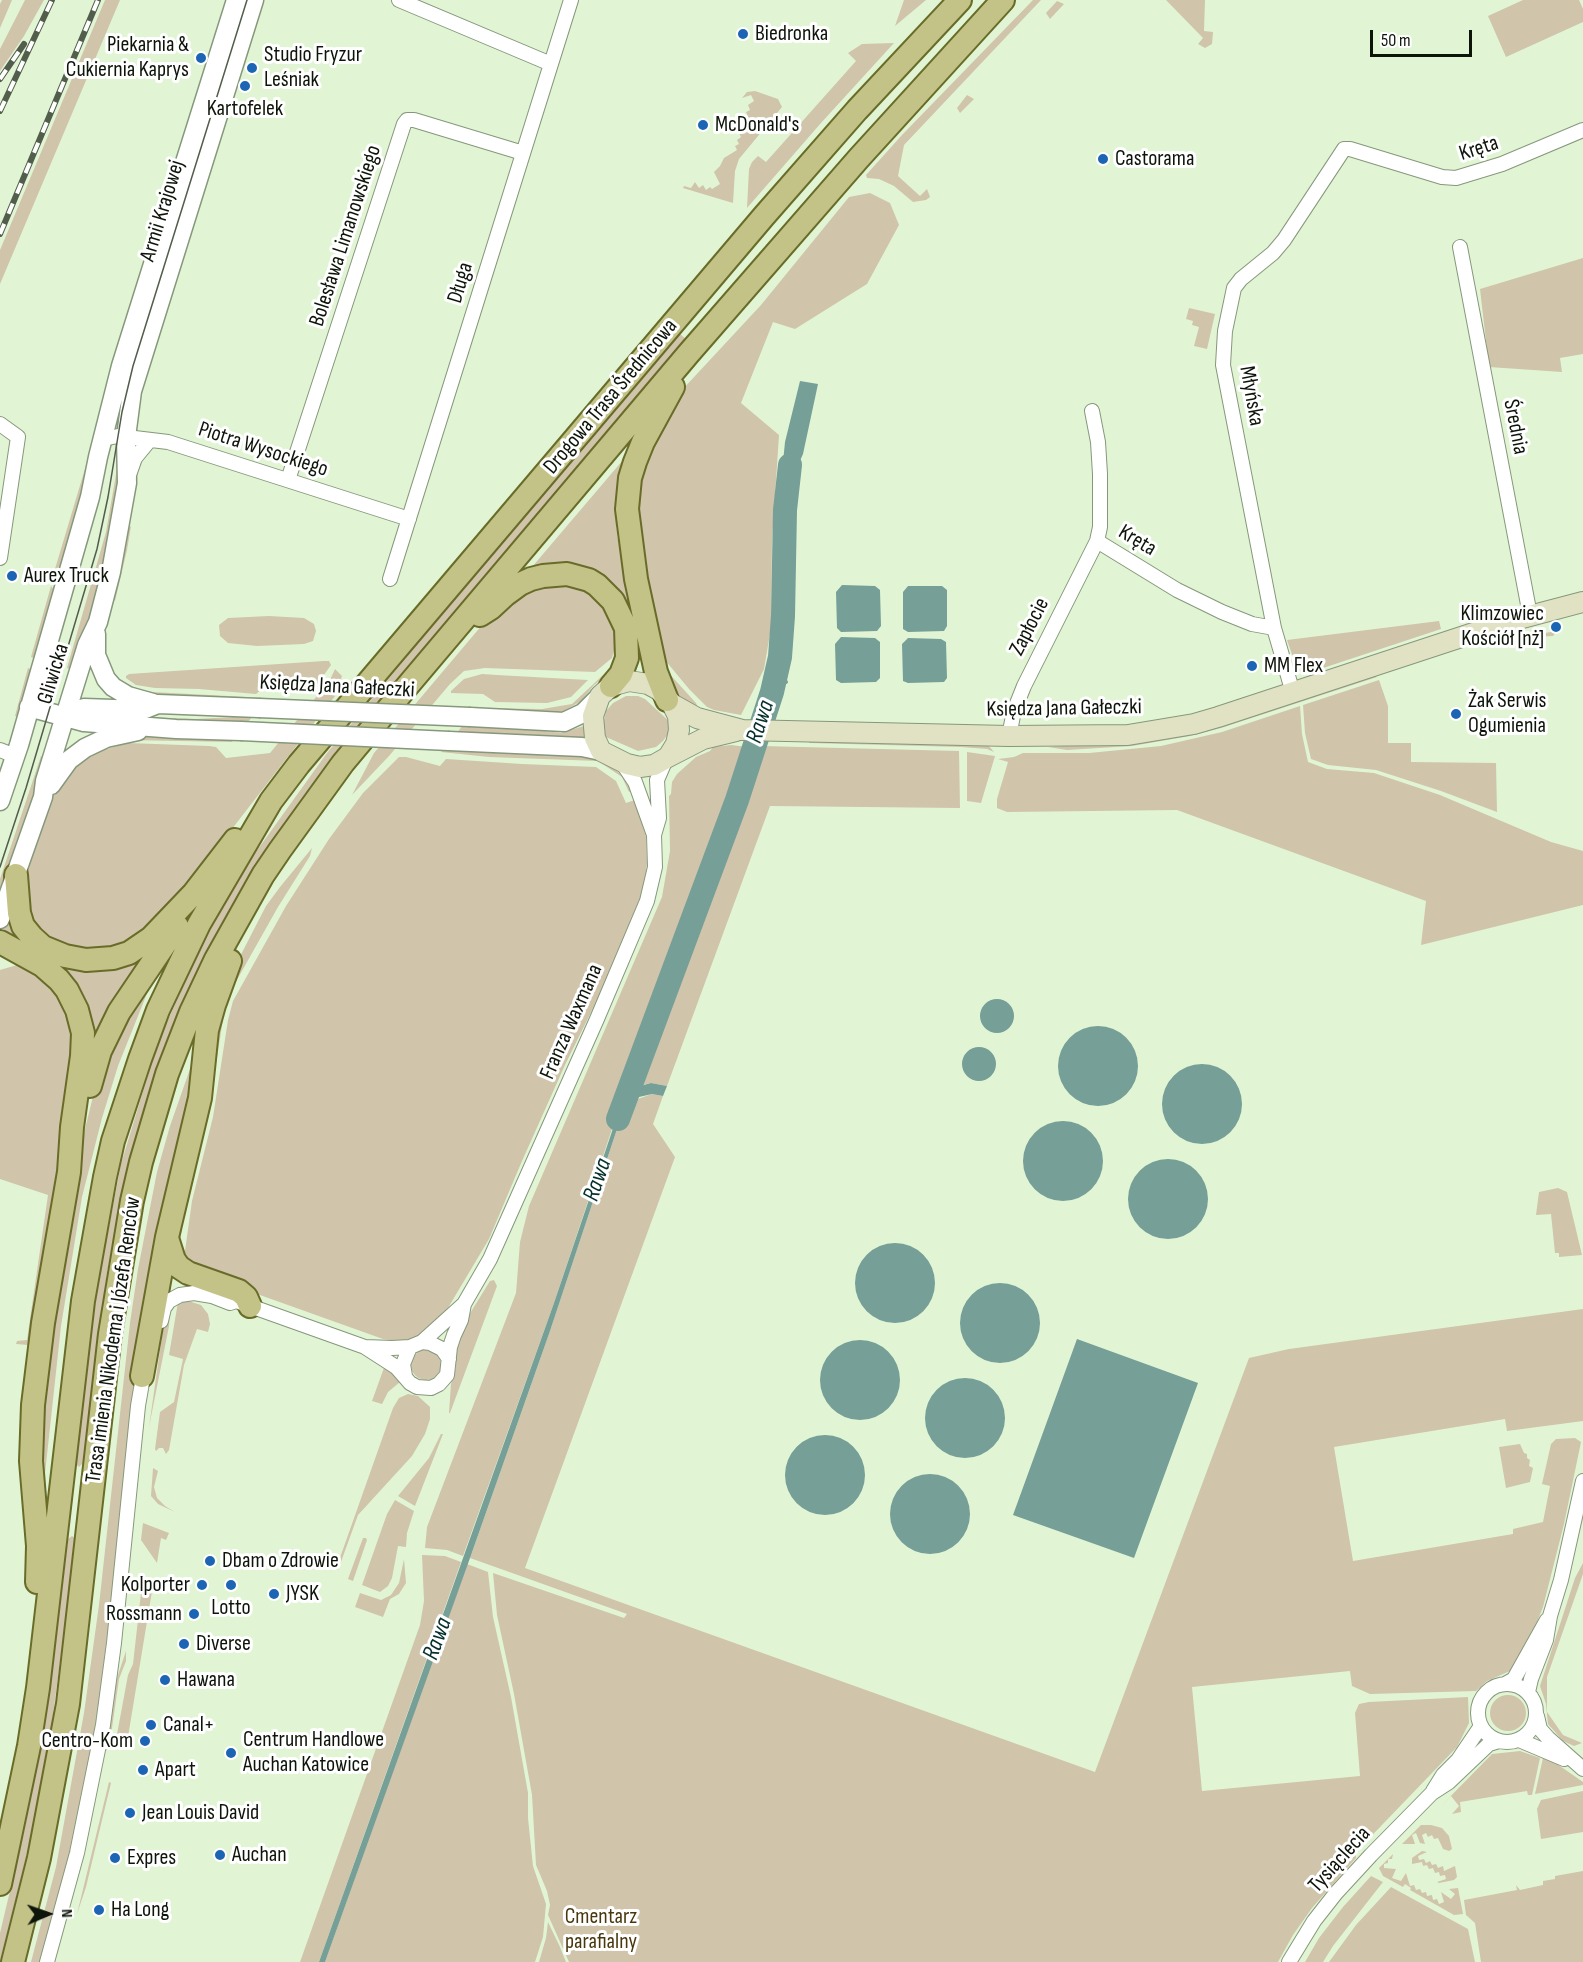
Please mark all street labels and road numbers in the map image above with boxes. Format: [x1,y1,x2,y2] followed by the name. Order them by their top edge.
[1456,130,1502,168] street label: Kręta
[304,142,388,330] street label: Bolesława Limanowskiego
[135,157,191,265] street label: Armii Krajowej
[442,259,480,307] street label: Długa
[538,314,684,480] street label: Drogowa Trasa Średnicowa
[1233,364,1269,428] street label: Młyńska
[1497,397,1533,457] street label: Średnia
[195,417,331,483] street label: Piotra Wysockiego
[1113,519,1161,563] street label: Kręta
[1004,594,1056,660] street label: Zapłocie
[32,641,76,707] street label: Gliwicka
[259,670,415,704] street label: Księdza Jana Gałeczki
[986,694,1142,724] street label: Księdza Jana Gałeczki
[535,960,609,1084] street label: Franza Waxmana
[81,1195,147,1485] street label: Trasa imienia Nikodema i Józefa Renców
[1303,1821,1377,1899] street label: Tysiąclecia

